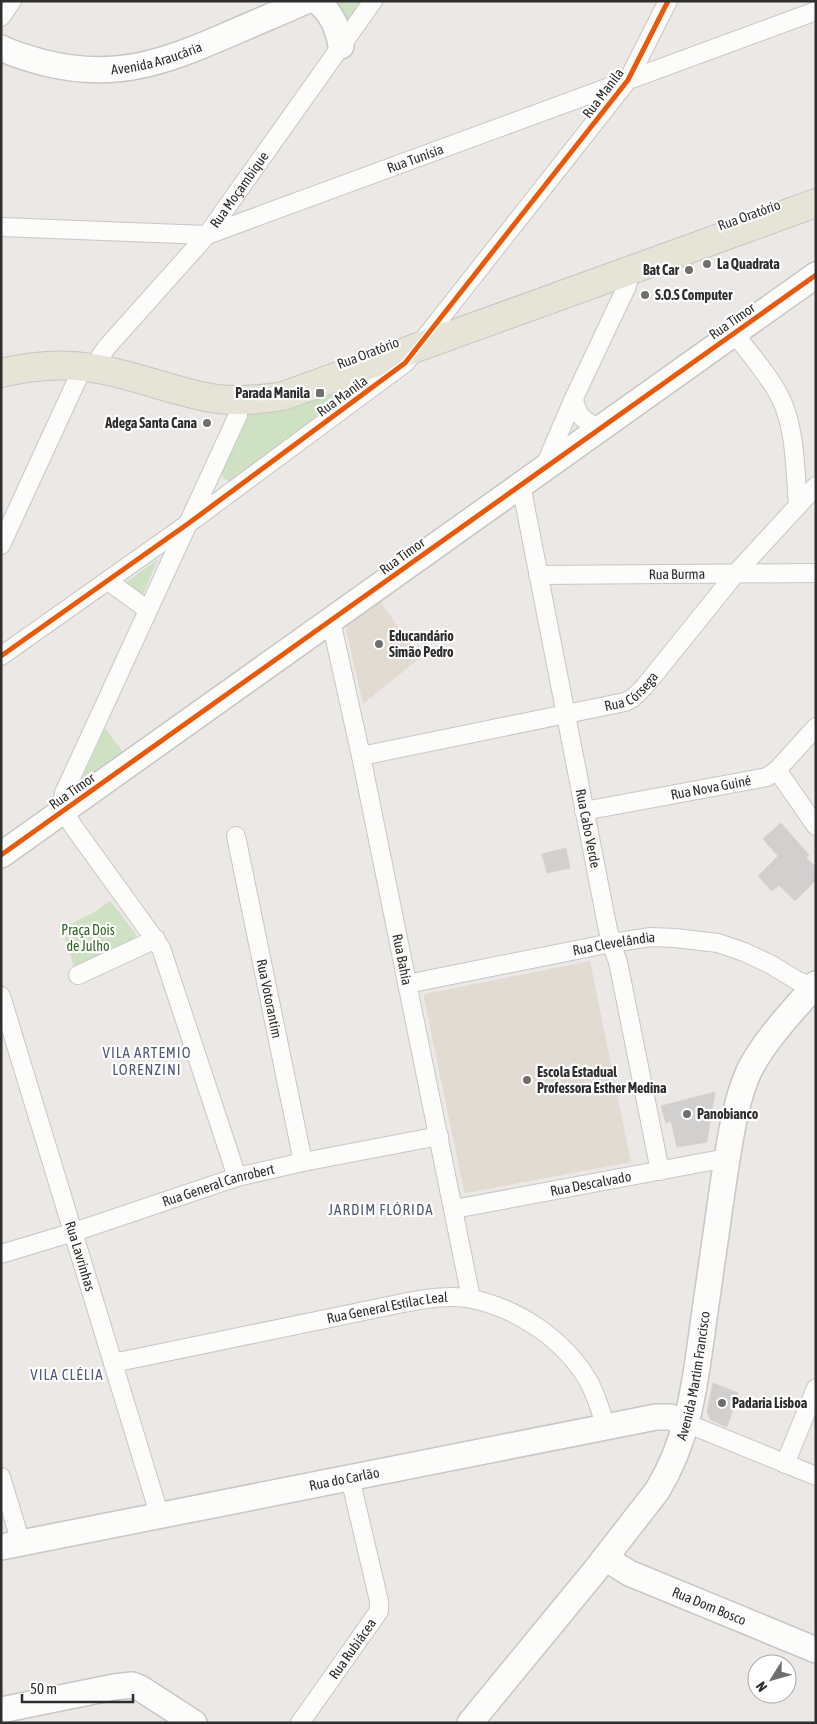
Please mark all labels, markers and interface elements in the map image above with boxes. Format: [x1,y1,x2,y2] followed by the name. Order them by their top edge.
[110,39,204,77] street label: Avenida Araucária
[579,65,627,121] street label: Rua Manila
[385,141,446,176] street label: Rua Tunísia
[207,148,272,231] street label: Rua Moçambique
[716,196,782,234] street label: Rua Oratório
[717,256,780,272] place label: La Quadrata
[701,258,713,270] marker: La Quadrata
[643,262,680,278] place label: Bat Car
[683,264,695,276] marker: Bat Car
[655,287,733,303] place label: S.O.S Computer
[639,289,651,301] marker: S.O.S Computer
[706,299,759,342] street label: Rua Timor
[335,334,401,372] street label: Rua Oratório
[314,372,370,420] street label: Rua Manila
[235,385,310,401] place label: Parada Manila
[314,387,326,399] marker: Parada Manila
[104,415,197,431] place label: Adega Santa Cana
[201,417,213,429] marker: Adega Santa Cana
[376,534,428,578] street label: Rua Timor
[649,566,705,582] street label: Rua Burma
[389,628,454,660] place label: Educandário Simão Pedro
[373,638,385,650] marker: Educandário Simão Pedro
[603,668,661,714] street label: Rua Córsega
[46,769,99,812] street label: Rua Timor
[669,772,752,803] street label: Rua Nova Guiné
[573,788,604,869] street label: Rua Cabo Verde
[61,922,115,954] park label: Praça Dois de Julho
[571,929,656,959] street label: Rua Clevelândia
[389,933,415,987] street label: Rua Bahia
[253,958,285,1040] street label: Rua Votorantim
[103,1044,191,1078] district label: VILA ARTEMIO LORENZINI
[537,1064,667,1096] place label: Escola Estadual Professora Esther Medina
[521,1074,533,1086] marker: Escola Estadual Professora Esther Medina
[697,1106,759,1122] place label: Panobianco
[681,1108,693,1120] marker: Panobianco
[160,1161,276,1210] street label: Rua General Canrobert
[549,1168,632,1199] street label: Rua Descalvado
[328,1201,434,1218] district label: JARDIM FLÓRIDA
[62,1219,99,1293] street label: Rua Lavrinhas
[325,1289,449,1327] street label: Rua General Estilac Leal
[673,1310,713,1442] street label: Avenida Martim Francisco
[30,1366,104,1383] district label: VILA CLÉLIA
[732,1395,808,1411] place label: Padaria Lisboa
[716,1397,728,1409] marker: Padaria Lisboa
[308,1464,381,1494] street label: Rua do Carlão
[670,1584,749,1628] street label: Rua Dom Bosco
[326,1615,379,1682] street label: Rua Rubiácea
[747,1654,797,1704] north arrow
[22,1672,134,1704] scale bar
[753,1679,770,1695] text: N
[30,1680,57,1697] text: 50 m

